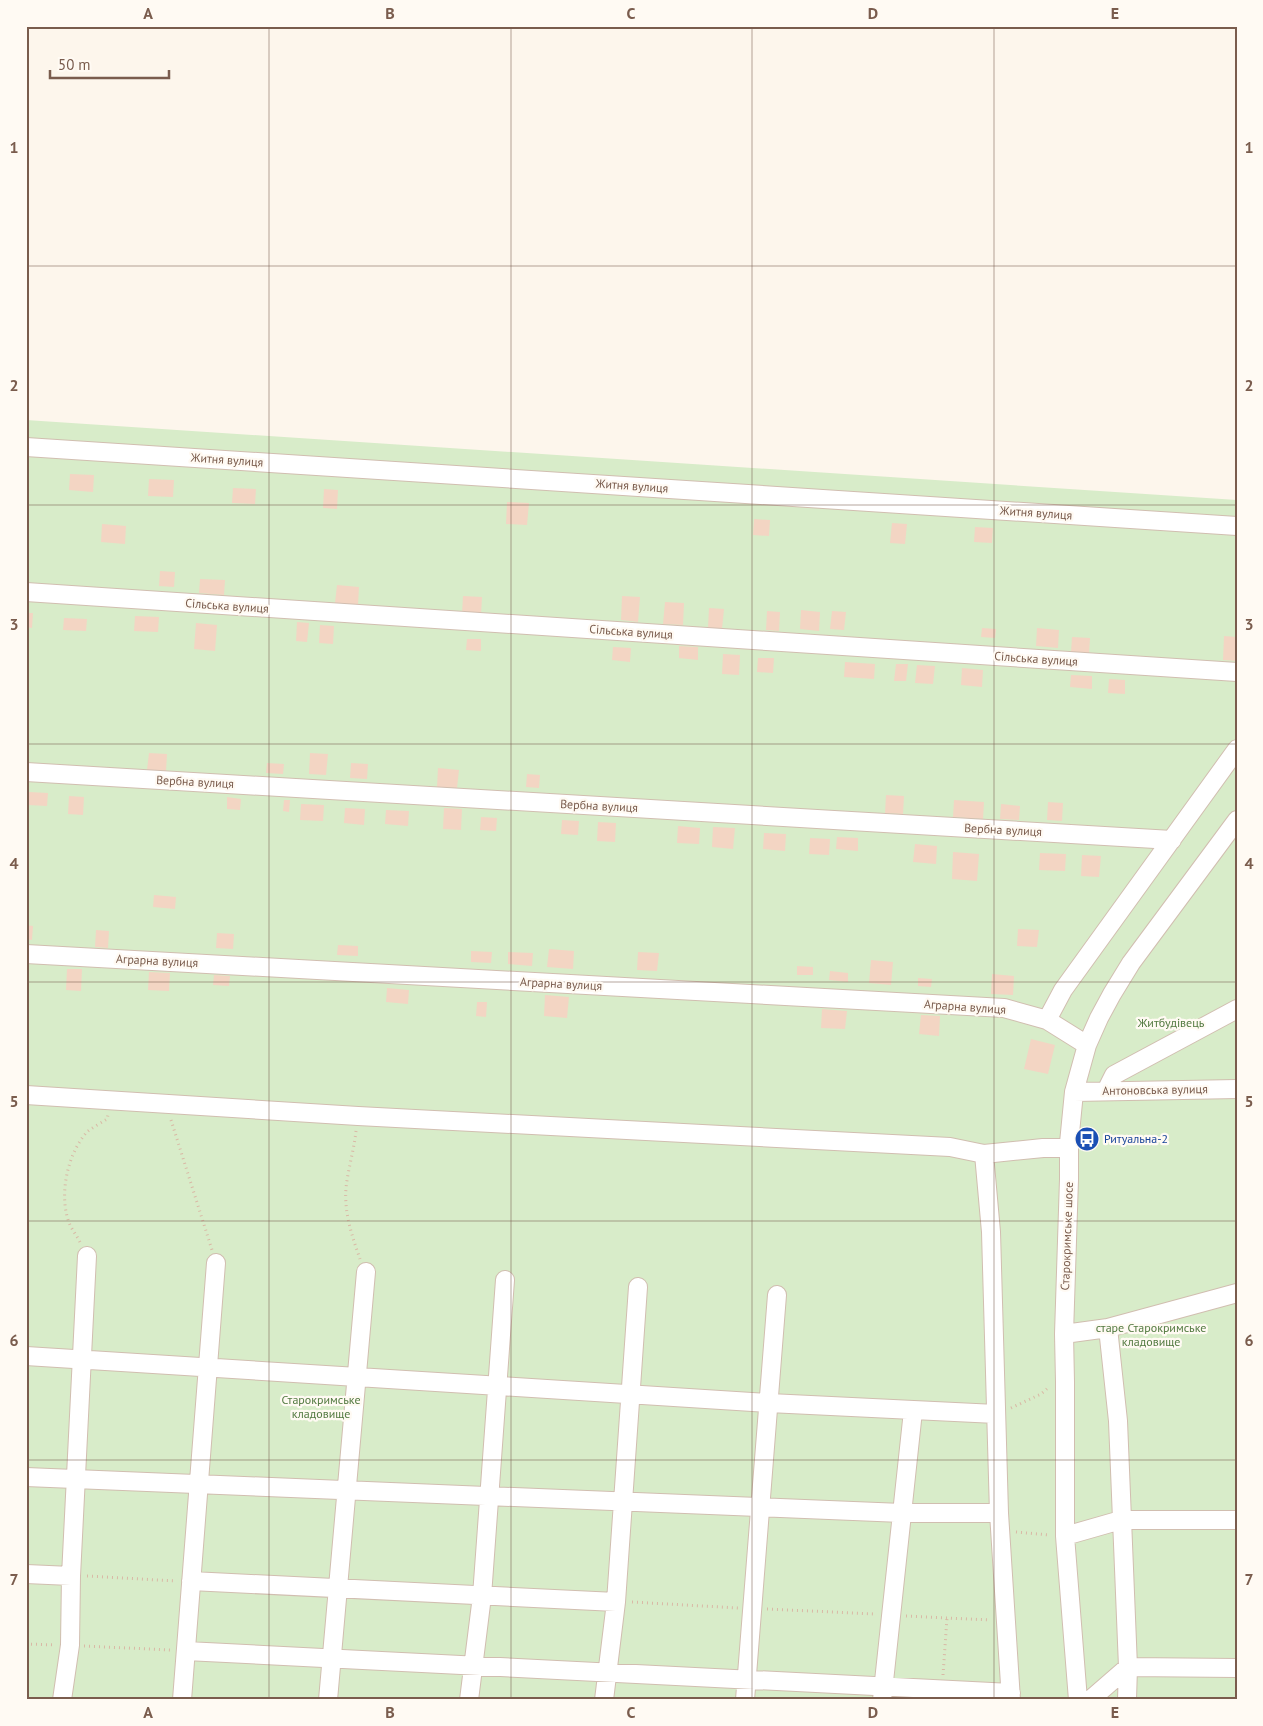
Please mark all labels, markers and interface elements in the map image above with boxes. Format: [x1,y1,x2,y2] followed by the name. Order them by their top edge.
[143,3,153,23] text: A
[385,3,395,23] text: B
[627,3,636,23] text: C
[868,3,878,23] text: D
[1111,3,1119,23] text: E
[50,48,169,80] scale bar
[58,55,91,74] text: 50 m
[9,137,19,157] text: 1
[1244,137,1254,157] text: 1
[9,375,19,395] text: 2
[1244,375,1254,395] text: 2
[189,449,264,470] street label: Житня вулиця
[594,475,669,496] street label: Житня вулиця
[998,502,1073,523] street label: Житня вулиця
[185,595,269,616] street label: Сільська вулиця
[9,614,19,634] text: 3
[1244,614,1254,634] text: 3
[589,621,673,642] street label: Сільська вулиця
[994,648,1078,669] street label: Сільська вулиця
[156,772,234,791] street label: Вербна вулиця
[560,796,638,815] street label: Вербна вулиця
[964,820,1042,839] street label: Вербна вулиця
[9,853,19,873] text: 4
[1244,853,1254,873] text: 4
[116,951,199,970] street label: Аграрна вулиця
[520,974,603,993] street label: Аграрна вулиця
[923,996,1007,1017] street label: Аграрна вулиця
[1137,1015,1205,1030] park label: Житбудівець
[1102,1081,1208,1098] street label: Антоновська вулиця
[9,1091,19,1111] text: 5
[1244,1091,1254,1111] text: 5
[1074,1126,1100,1152] bus stop icon: Ритуальна-2
[1104,1131,1168,1146] place label: Ритуальна-2
[1057,1181,1076,1291] street label: Старокримське шосе
[1096,1320,1206,1349] park label: старе Старокримське кладовище
[9,1330,19,1350] text: 6
[1244,1330,1254,1350] text: 6
[282,1392,360,1421] park label: Старокримське кладовище
[9,1569,19,1589] text: 7
[1244,1569,1254,1589] text: 7
[143,1702,153,1722] text: A
[385,1702,395,1722] text: B
[627,1702,636,1722] text: C
[868,1702,878,1722] text: D
[1111,1702,1119,1722] text: E

